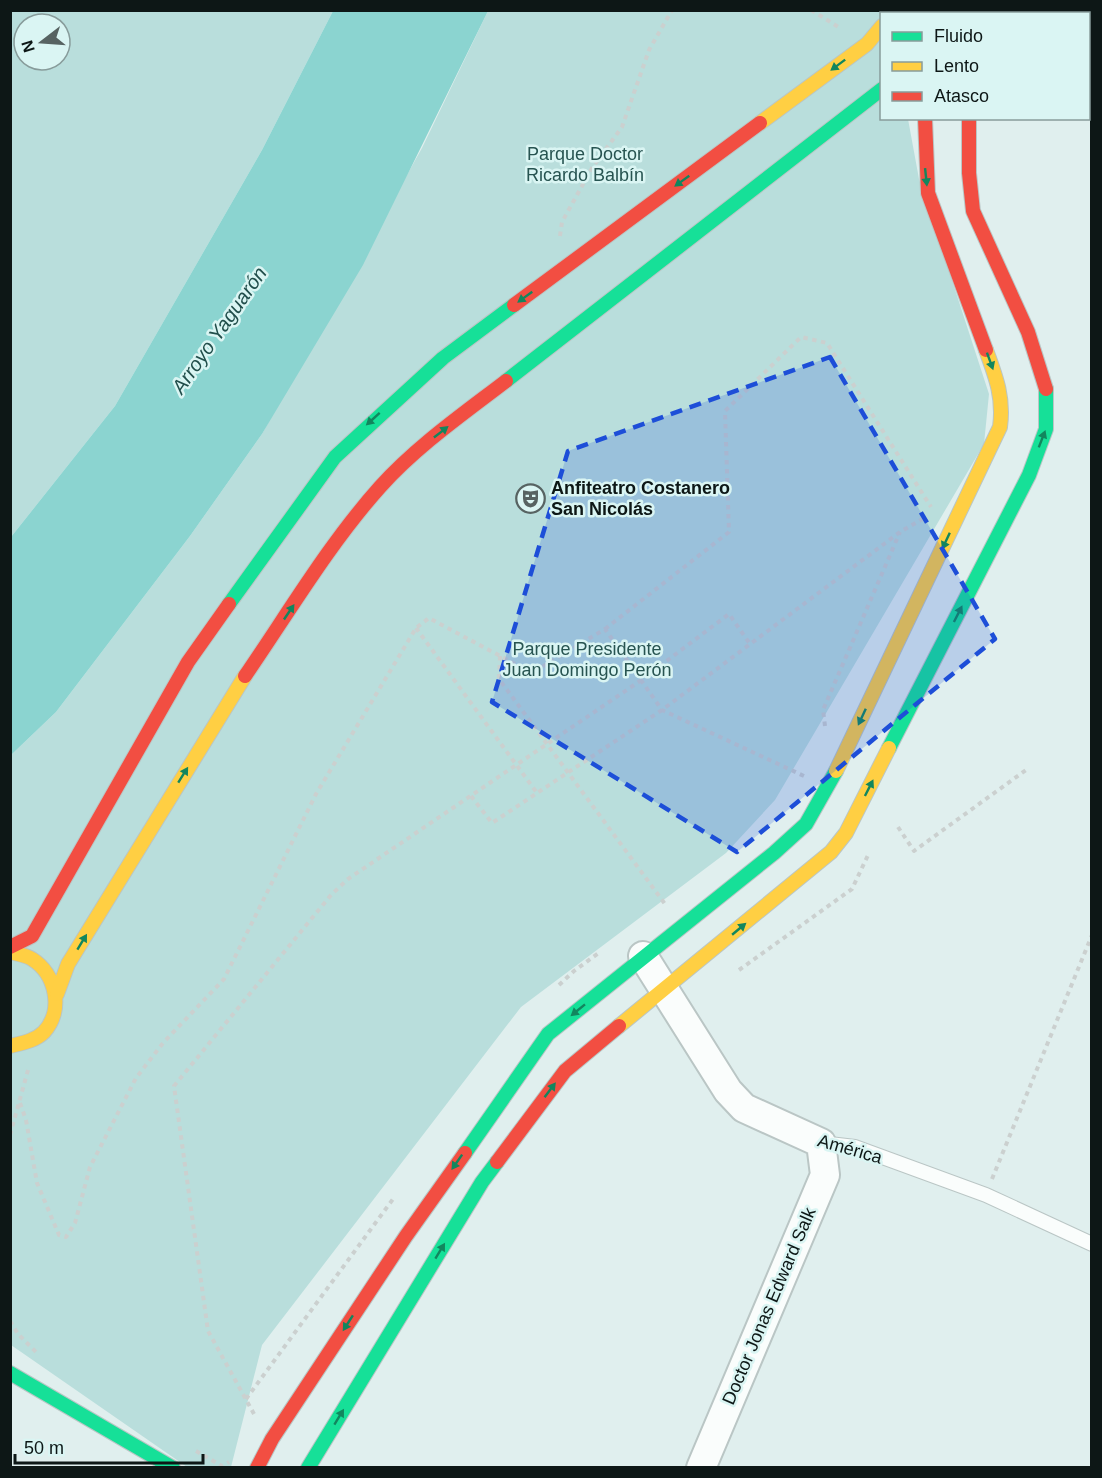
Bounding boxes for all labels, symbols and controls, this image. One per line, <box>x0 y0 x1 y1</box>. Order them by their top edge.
north arrow <box>12 12 72 72</box>
legend <box>880 12 1090 120</box>
text: Fluido <box>934 26 983 46</box>
text: N <box>18 38 38 54</box>
text: Lento <box>934 56 979 76</box>
one-way arrow <box>831 59 847 71</box>
text: Atasco <box>934 86 989 106</box>
park label: Parque Doctor Ricardo Balbín <box>526 144 644 185</box>
one-way arrow <box>921 167 931 186</box>
one-way arrow <box>674 175 690 187</box>
water label: Arroyo Yaguarón <box>167 263 271 398</box>
one-way arrow <box>517 291 533 303</box>
one-way arrow <box>985 352 995 370</box>
one-way arrow <box>366 412 381 425</box>
one-way arrow <box>433 425 449 438</box>
one-way arrow <box>1038 430 1048 448</box>
place label: Anfiteatro Costanero San Nicolás <box>551 478 730 519</box>
theatre icon: Anfiteatro Costanero San Nicolás <box>514 482 546 514</box>
one-way arrow <box>941 533 950 550</box>
one-way arrow <box>283 604 295 620</box>
one-way arrow <box>953 606 962 623</box>
park label: Parque Presidente Juan Domingo Perón <box>502 639 672 680</box>
one-way arrow <box>858 709 867 726</box>
one-way arrow <box>178 767 189 783</box>
one-way arrow <box>864 779 874 796</box>
one-way arrow <box>731 923 746 936</box>
one-way arrow <box>76 934 87 950</box>
one-way arrow <box>570 1003 585 1015</box>
one-way arrow <box>544 1083 556 1098</box>
street label: América <box>816 1130 885 1168</box>
one-way arrow <box>451 1153 463 1169</box>
street label: Doctor Jonas Edward Salk <box>718 1204 820 1408</box>
one-way arrow <box>434 1243 445 1259</box>
one-way arrow <box>343 1315 354 1331</box>
one-way arrow <box>333 1409 344 1426</box>
scale bar <box>15 1427 202 1465</box>
text: 50 m <box>24 1438 64 1458</box>

